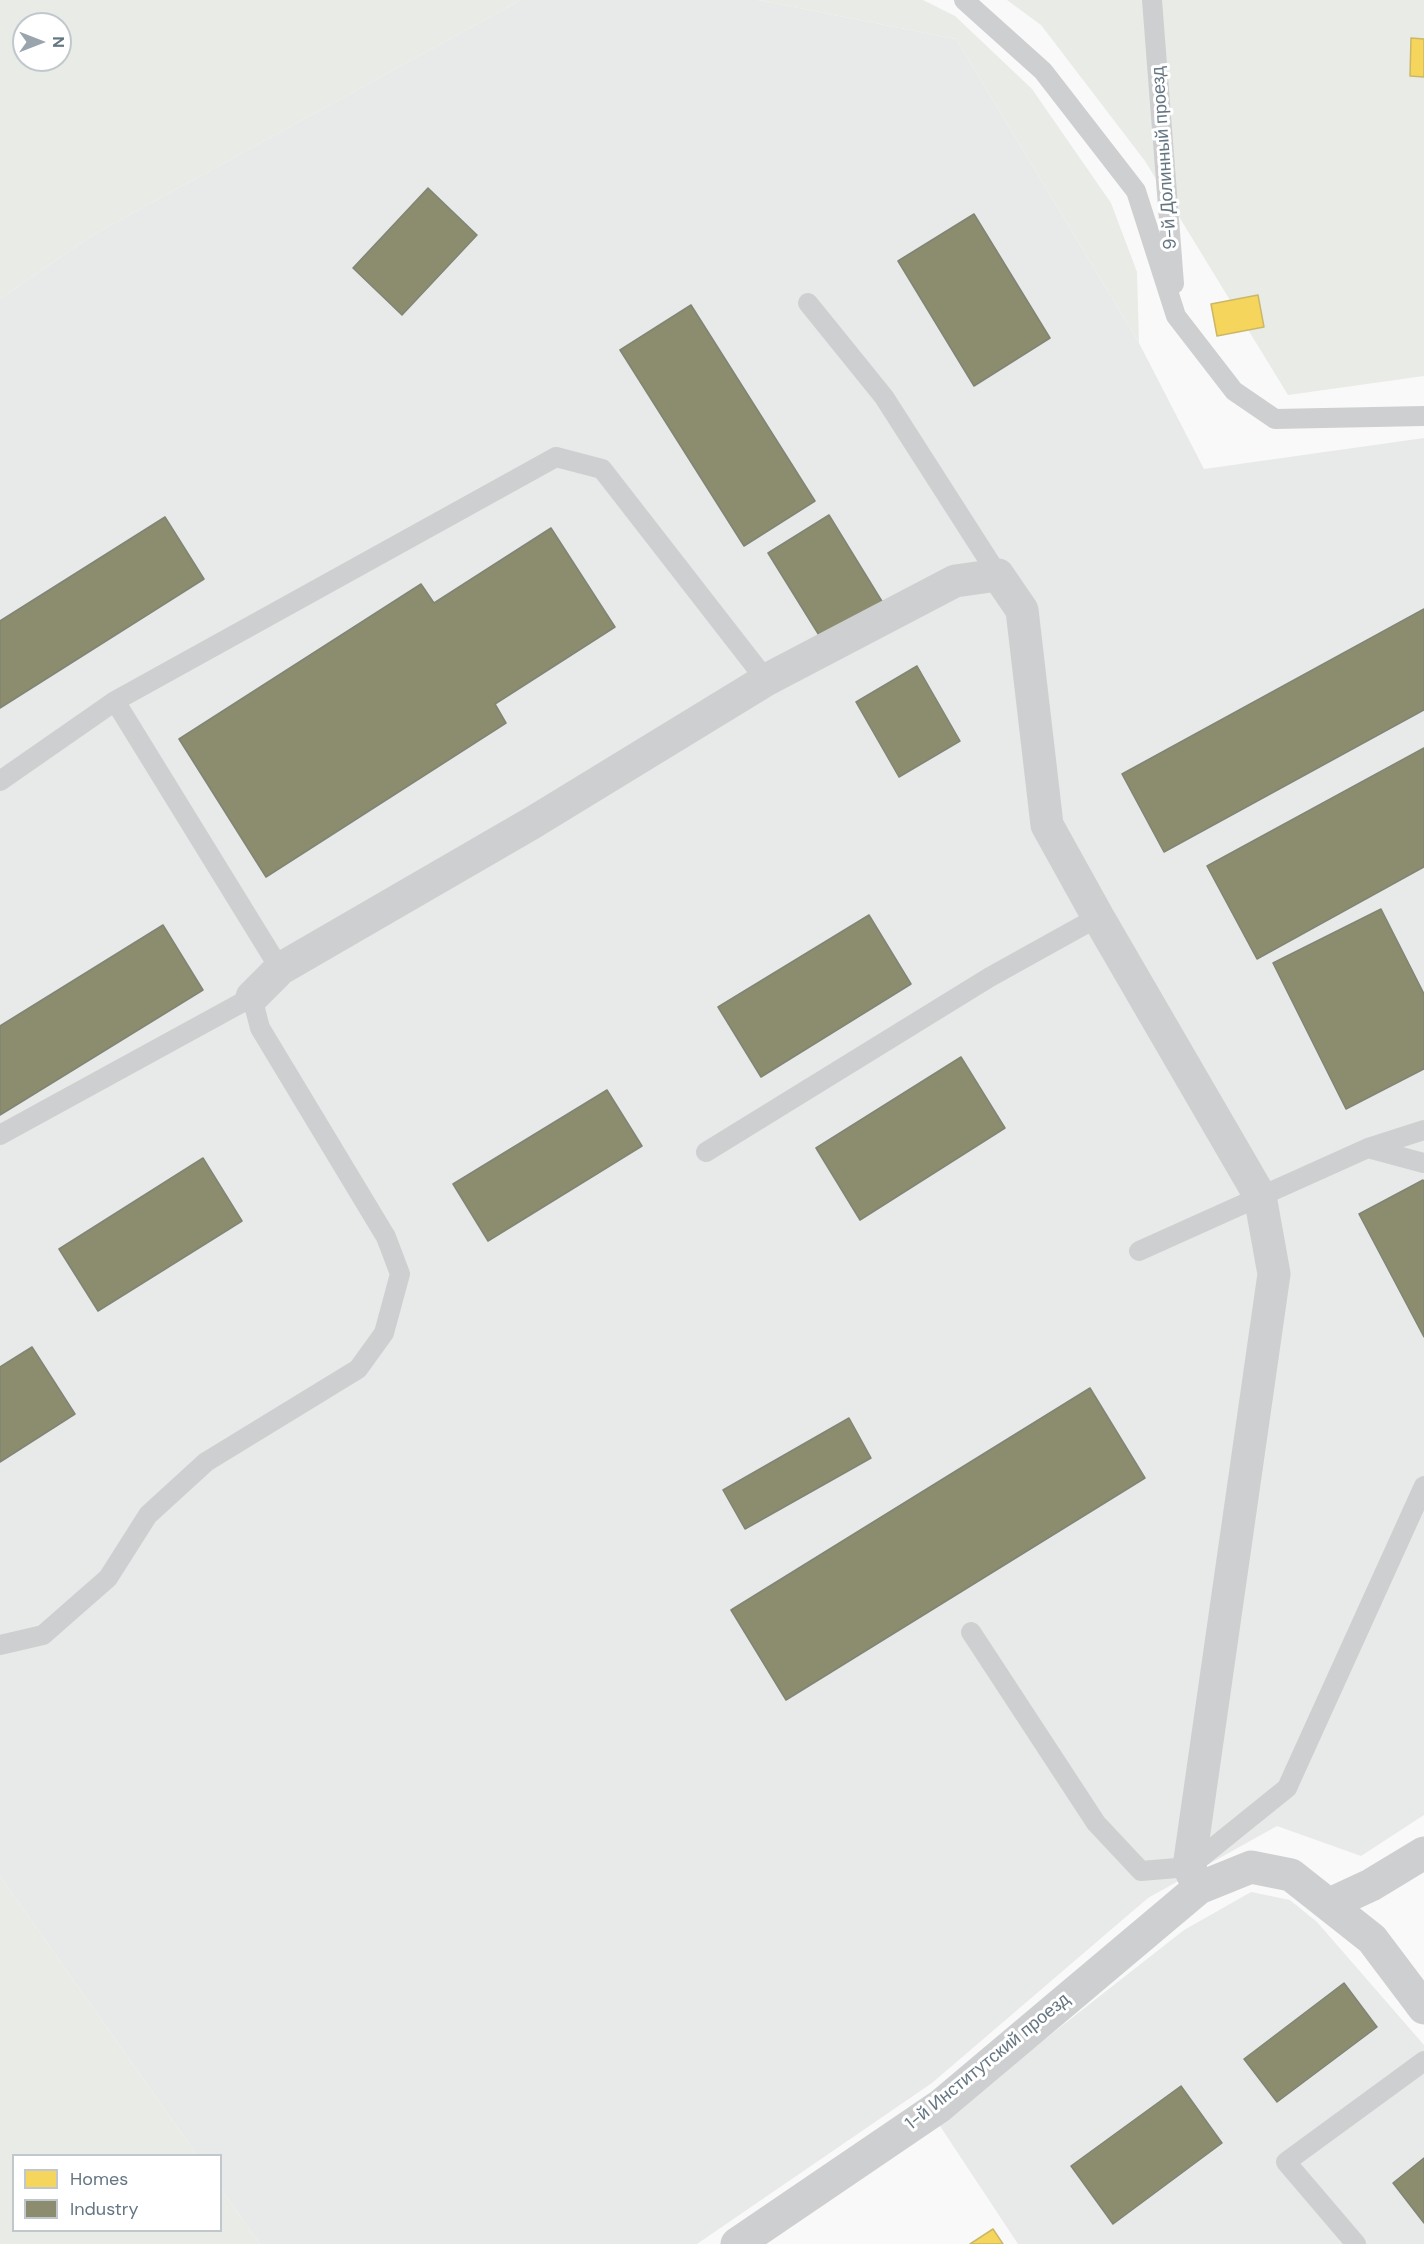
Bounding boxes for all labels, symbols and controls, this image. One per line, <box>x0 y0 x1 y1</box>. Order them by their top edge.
north arrow <box>12 12 72 72</box>
text: N <box>48 36 69 48</box>
street label: 9-й Долинный проезд <box>1148 66 1182 250</box>
street label: 1-й Институтский проезд <box>901 1989 1075 2135</box>
legend <box>12 2154 222 2232</box>
text: Homes <box>70 2167 128 2191</box>
text: Industry <box>70 2197 139 2221</box>

